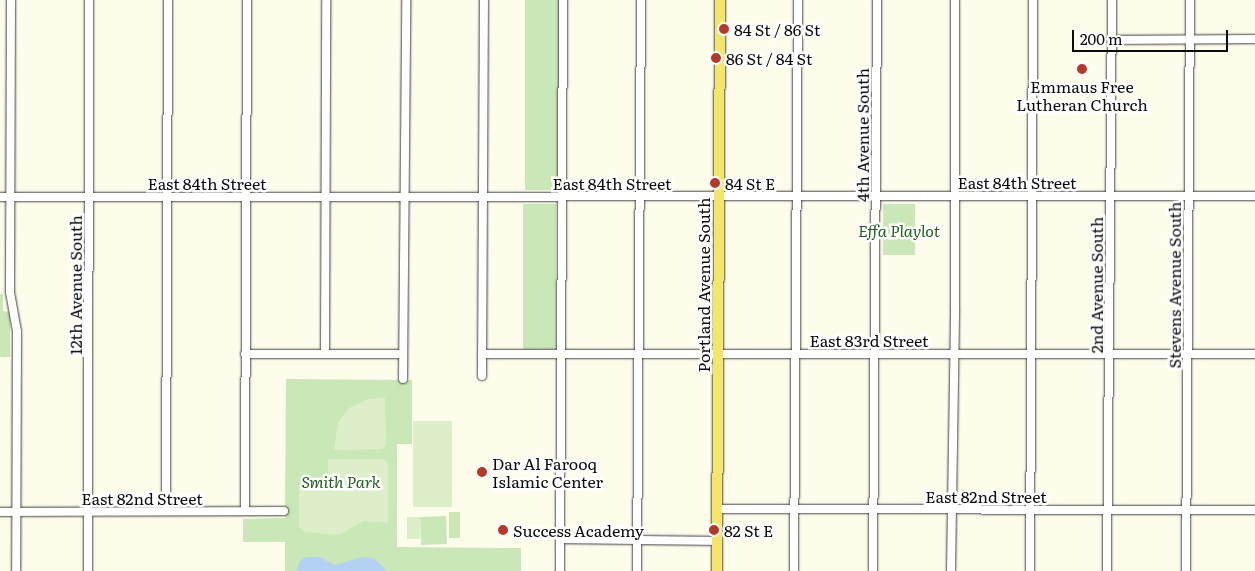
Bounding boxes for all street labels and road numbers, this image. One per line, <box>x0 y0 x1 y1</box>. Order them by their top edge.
street label: 4th Avenue South <box>852 68 872 202</box>
street label: East 84th Street <box>957 172 1077 192</box>
street label: East 84th Street <box>147 173 267 193</box>
street label: East 84th Street <box>552 173 672 193</box>
street label: Portland Avenue South <box>693 197 713 373</box>
street label: Stevens Avenue South <box>1164 202 1184 368</box>
street label: 12th Avenue South <box>65 215 85 355</box>
street label: 2nd Avenue South <box>1086 217 1106 353</box>
street label: East 83rd Street <box>809 330 929 350</box>
street label: East 82nd Street <box>925 486 1047 506</box>
street label: East 82nd Street <box>81 488 203 508</box>

